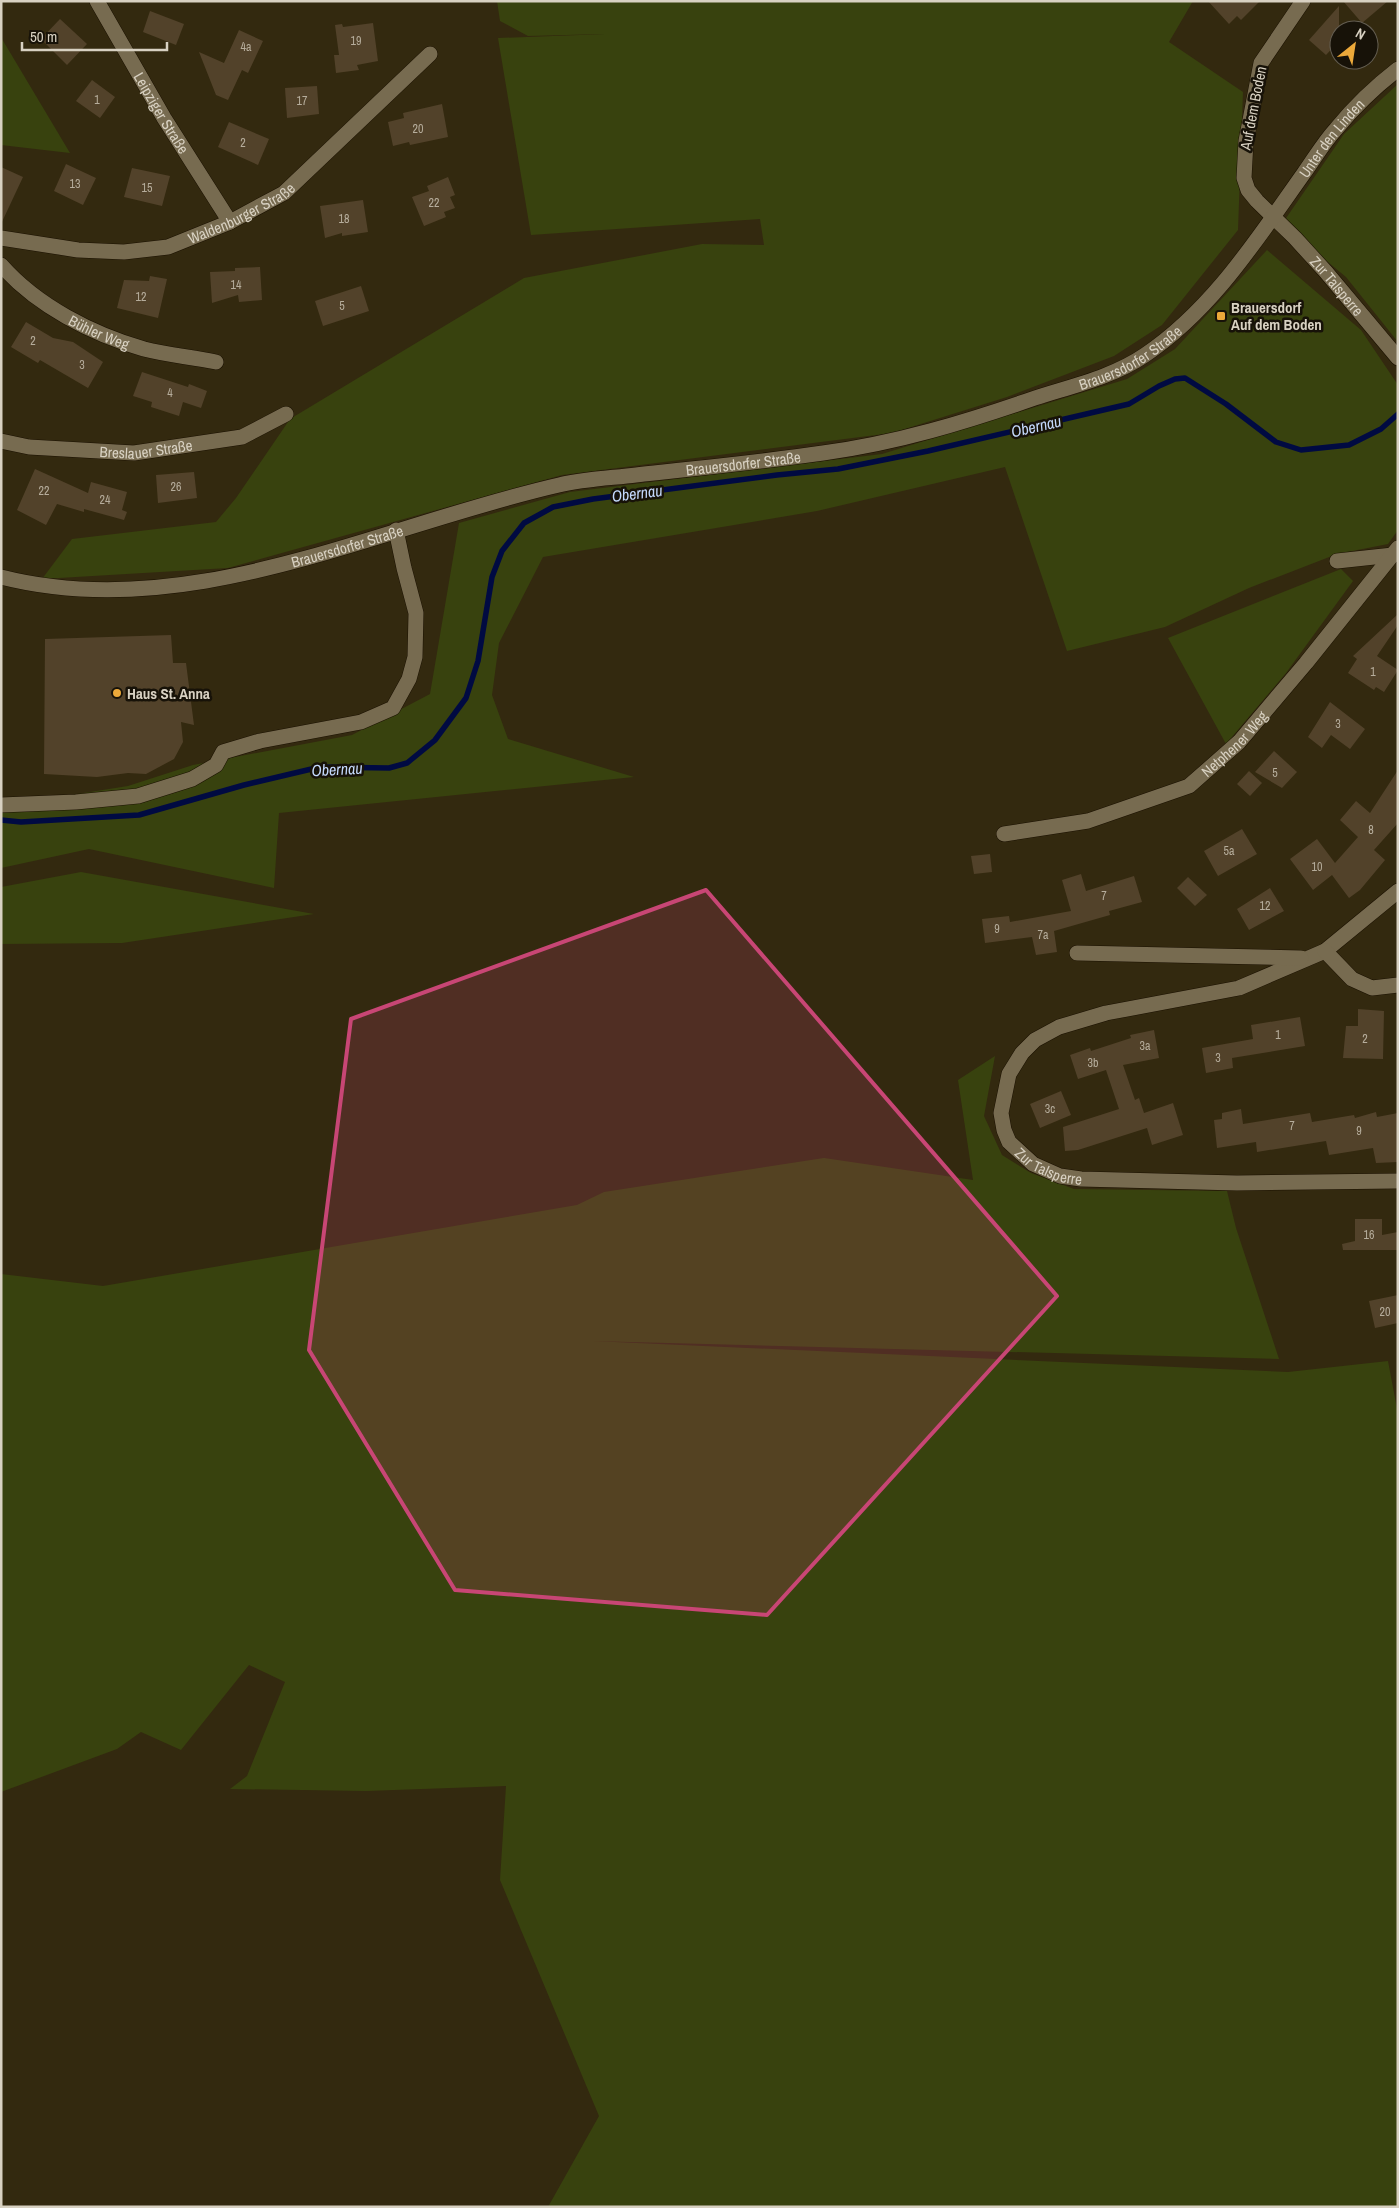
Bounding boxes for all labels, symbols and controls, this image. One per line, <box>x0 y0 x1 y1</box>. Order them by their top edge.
scale bar <box>22 20 168 52</box>
north arrow <box>1329 20 1379 70</box>
text: N <box>1352 24 1369 44</box>
text: 50 m <box>30 26 57 47</box>
house number: 19 <box>351 33 361 49</box>
house number: 4a <box>241 39 252 55</box>
street label: Auf dem Boden <box>1234 64 1271 153</box>
street label: Leipziger Straße <box>129 68 194 158</box>
house number: 1 <box>94 92 100 108</box>
house number: 17 <box>297 93 308 109</box>
street label: Unter den Linden <box>1294 94 1369 182</box>
house number: 20 <box>413 121 423 137</box>
house number: 2 <box>240 135 246 151</box>
house number: 13 <box>70 176 80 192</box>
street label: Waldenburger Straße <box>185 178 299 248</box>
house number: 15 <box>142 180 153 196</box>
house number: 22 <box>429 195 439 211</box>
house number: 18 <box>339 211 349 227</box>
street label: Zur Talsperre <box>1306 251 1369 320</box>
house number: 14 <box>231 277 242 293</box>
house number: 12 <box>136 289 146 305</box>
place label: Brauersdorf Auf dem Boden <box>1231 297 1322 335</box>
house number: 5 <box>339 298 345 314</box>
street label: Bühler Weg <box>65 310 132 354</box>
marker: Brauersdorf Auf dem Boden <box>1215 310 1227 322</box>
street label: Brauersdorfer Straße <box>1076 320 1186 394</box>
house number: 2 <box>30 333 36 349</box>
house number: 3 <box>79 357 85 373</box>
house number: 4 <box>167 385 173 401</box>
water label: Obernau <box>1009 410 1063 442</box>
street label: Breslauer Straße <box>99 434 194 464</box>
street label: Brauersdorfer Straße <box>685 446 802 480</box>
house number: 26 <box>171 479 181 495</box>
water label: Obernau <box>610 479 664 507</box>
house number: 22 <box>39 483 49 499</box>
house number: 24 <box>100 492 111 508</box>
street label: Brauersdorfer Straße <box>289 519 406 572</box>
house number: 1 <box>1370 664 1376 680</box>
place label: Haus St. Anna <box>127 683 210 704</box>
marker: Haus St. Anna <box>111 687 123 699</box>
street label: Netphener Weg <box>1196 706 1272 781</box>
house number: 3 <box>1335 716 1341 732</box>
water label: Obernau <box>311 757 363 781</box>
house number: 5 <box>1272 765 1278 781</box>
house number: 8 <box>1368 822 1374 838</box>
house number: 5a <box>1224 843 1235 859</box>
house number: 10 <box>1312 859 1322 875</box>
house number: 7 <box>1101 888 1107 904</box>
house number: 12 <box>1260 898 1270 914</box>
house number: 9 <box>994 921 1000 937</box>
house number: 7a <box>1038 927 1049 943</box>
house number: 1 <box>1275 1027 1281 1043</box>
house number: 2 <box>1362 1031 1368 1047</box>
house number: 3a <box>1140 1038 1151 1054</box>
house number: 3 <box>1215 1050 1221 1066</box>
house number: 3b <box>1088 1055 1098 1071</box>
house number: 3c <box>1045 1101 1055 1117</box>
house number: 7 <box>1289 1118 1295 1134</box>
house number: 9 <box>1356 1123 1362 1139</box>
street label: Zur Talsperre <box>1011 1142 1084 1190</box>
house number: 16 <box>1364 1227 1374 1243</box>
house number: 20 <box>1380 1304 1390 1320</box>

